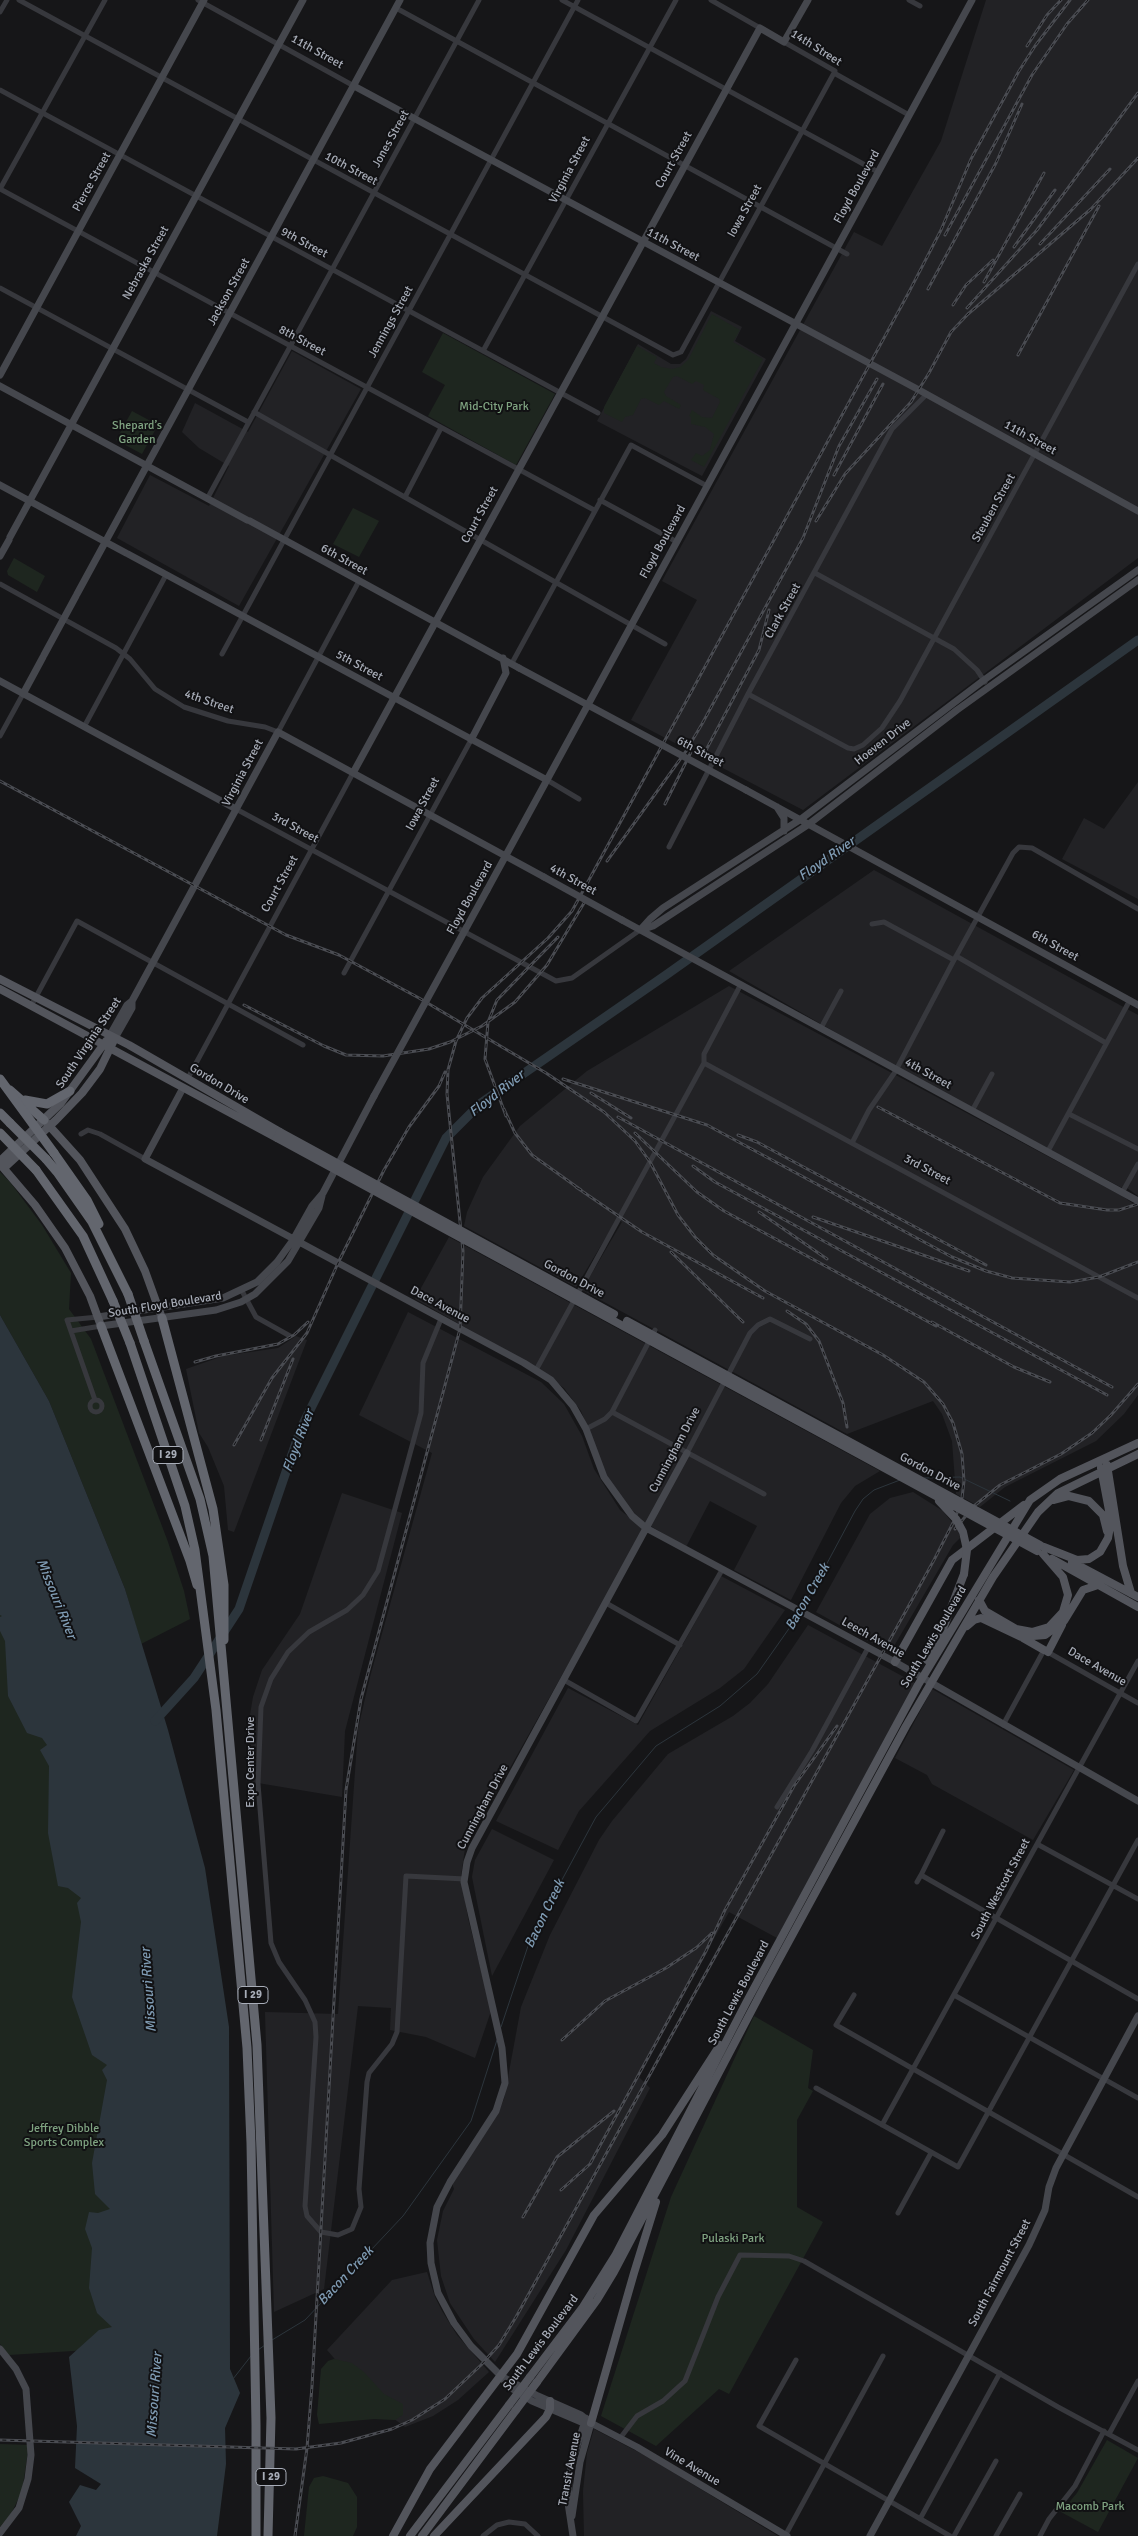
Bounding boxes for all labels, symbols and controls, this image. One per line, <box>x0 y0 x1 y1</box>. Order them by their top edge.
street label: 14th Street <box>788 27 844 69</box>
street label: 11th Street <box>288 32 346 72</box>
street label: Jones Street <box>369 108 413 170</box>
street label: Court Street <box>652 129 696 191</box>
street label: Virginia Street <box>546 134 594 206</box>
street label: Floyd Boulevard <box>831 148 883 226</box>
street label: 10th Street <box>322 149 380 189</box>
street label: Pierce Street <box>70 150 114 214</box>
street label: Iowa Street <box>725 182 765 240</box>
street label: Nebraska Street <box>120 224 172 302</box>
street label: 9th Street <box>278 225 330 261</box>
street label: 11th Street <box>644 225 702 265</box>
street label: Jackson Street <box>205 256 253 328</box>
street label: Jennings Street <box>365 284 417 360</box>
street label: 8th Street <box>276 323 328 359</box>
park label: Mid-City Park <box>459 400 529 414</box>
street label: 11th Street <box>1001 418 1059 458</box>
park label: Shepard’s Garden <box>112 419 162 447</box>
street label: Steuben Street <box>969 471 1019 545</box>
street label: Court Street <box>458 484 502 546</box>
street label: Floyd Boulevard <box>637 503 689 581</box>
street label: 6th Street <box>318 541 370 579</box>
street label: Clark Street <box>762 581 804 641</box>
street label: 5th Street <box>333 648 385 684</box>
street label: 4th Street <box>182 687 236 717</box>
street label: Hoeven Drive <box>852 716 914 768</box>
street label: 6th Street <box>674 734 726 770</box>
street label: Virginia Street <box>219 737 267 809</box>
street label: Iowa Street <box>403 775 443 833</box>
street label: 3rd Street <box>269 810 321 846</box>
water label: Floyd River <box>795 833 859 885</box>
street label: Court Street <box>258 853 302 915</box>
street label: Floyd Boulevard <box>444 859 496 937</box>
street label: 4th Street <box>547 861 599 899</box>
street label: 6th Street <box>1029 927 1081 965</box>
street label: South Virginia Street <box>53 995 125 1091</box>
street label: 4th Street <box>902 1055 954 1093</box>
street label: Gordon Drive <box>187 1061 251 1107</box>
water label: Floyd River <box>466 1067 528 1121</box>
street label: 3rd Street <box>901 1152 953 1188</box>
street label: Gordon Drive <box>541 1257 607 1301</box>
street label: Dace Avenue <box>408 1283 472 1327</box>
street label: South Floyd Boulevard <box>107 1289 223 1321</box>
street label: Cunningham Drive <box>646 1405 704 1495</box>
water label: Floyd River <box>279 1407 319 1475</box>
road number: I 29 <box>153 1446 183 1464</box>
street label: Gordon Drive <box>897 1450 963 1494</box>
water label: Missouri River <box>32 1556 80 1642</box>
water label: Bacon Creek <box>782 1561 834 1633</box>
street label: South Lewis Boulevard <box>898 1584 970 1690</box>
street label: Leech Avenue <box>839 1615 907 1661</box>
street label: Dace Avenue <box>1065 1644 1129 1690</box>
street label: Expo Center Drive <box>244 1716 258 1808</box>
street label: Cunningham Drive <box>454 1762 512 1852</box>
street label: South Westcott Street <box>968 1836 1034 1942</box>
water label: Bacon Creek <box>521 1877 569 1951</box>
street label: South Lewis Boulevard <box>705 1938 773 2048</box>
water label: Missouri River <box>138 1947 160 2033</box>
road number: I 29 <box>238 1986 268 2004</box>
park label: Jeffrey Dibble Sports Complex <box>24 2122 104 2150</box>
street label: South Fairmount Street <box>966 2217 1034 2329</box>
park label: Pulaski Park <box>702 2232 764 2246</box>
water label: Bacon Creek <box>314 2243 378 2309</box>
street label: South Lewis Boulevard <box>500 2292 582 2394</box>
water label: Missouri River <box>144 2352 166 2438</box>
street label: Transit Avenue <box>556 2431 584 2507</box>
street label: Vine Avenue <box>661 2445 723 2489</box>
road number: I 29 <box>256 2468 286 2486</box>
park label: Macomb Park <box>1055 2500 1125 2514</box>

